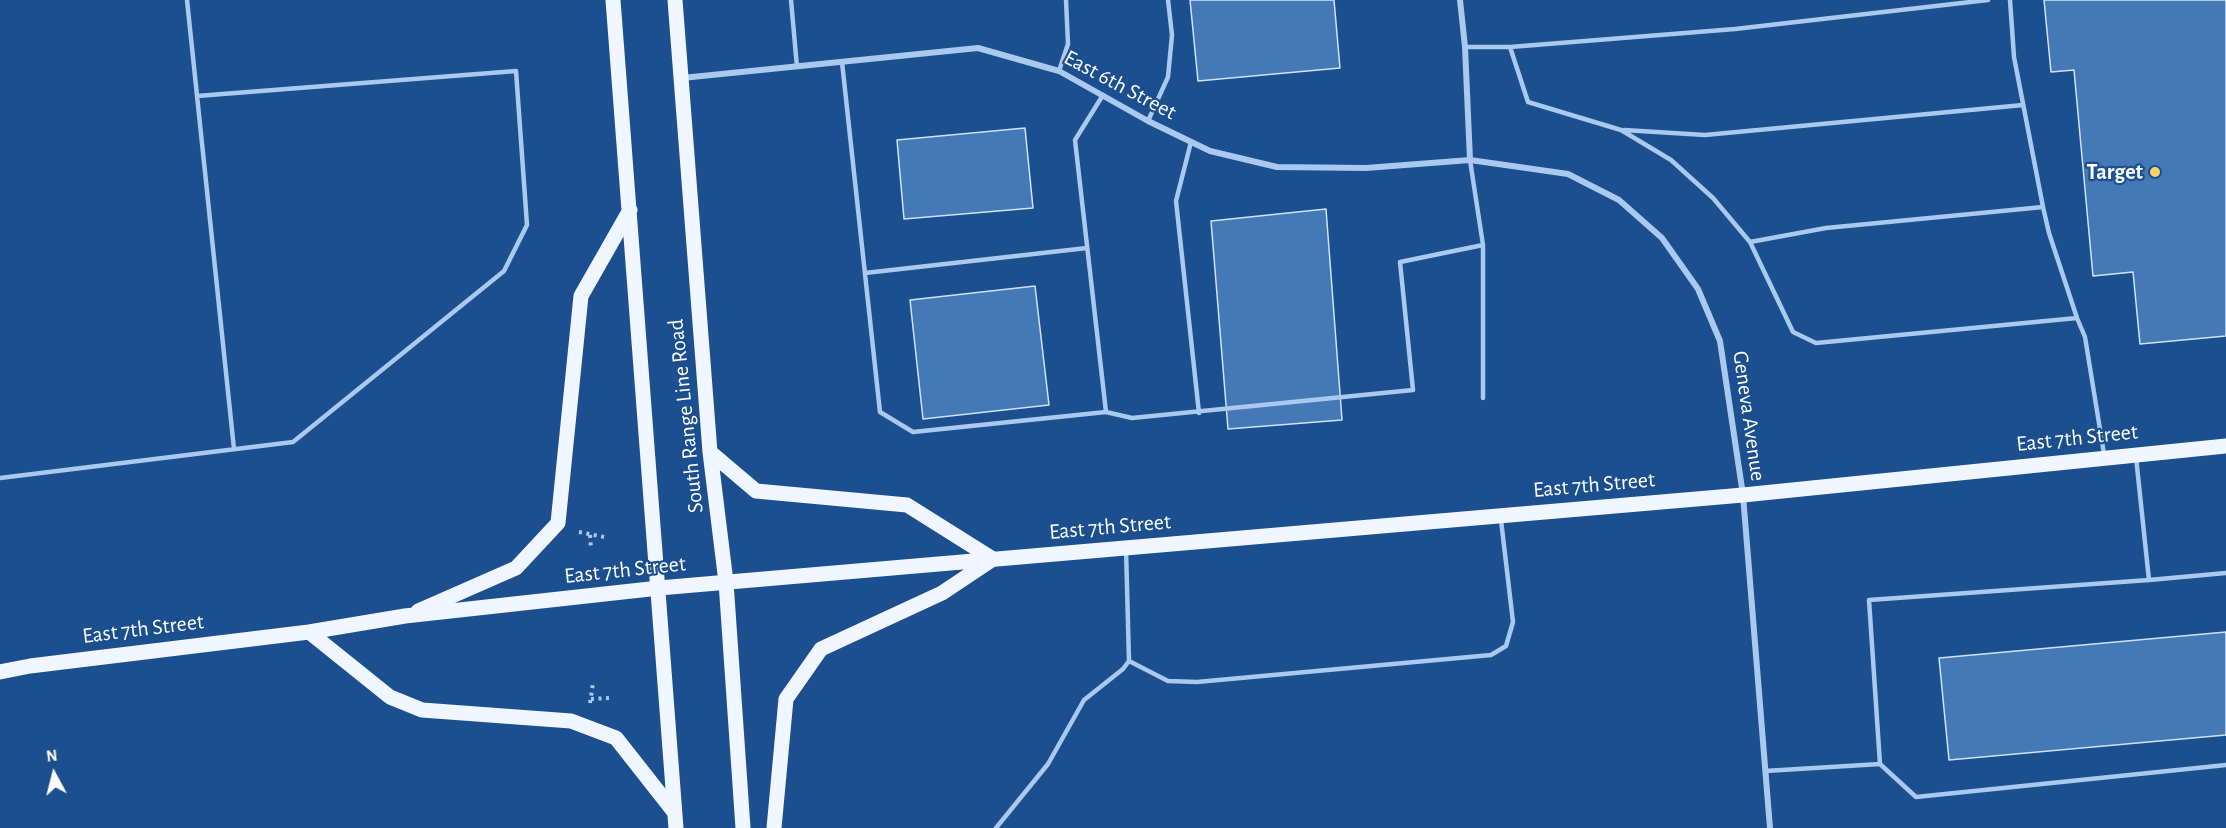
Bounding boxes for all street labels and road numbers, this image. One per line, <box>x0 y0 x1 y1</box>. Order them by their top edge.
street label: East 6th Street <box>1059 44 1181 126</box>
street label: South Range Line Road <box>663 318 709 514</box>
street label: Geneva Avenue <box>1727 349 1771 483</box>
street label: East 7th Street <box>2015 418 2139 458</box>
street label: East 7th Street <box>1532 467 1656 503</box>
street label: East 7th Street <box>1048 509 1172 545</box>
street label: East 7th Street <box>563 550 687 590</box>
street label: East 7th Street <box>81 608 205 650</box>

